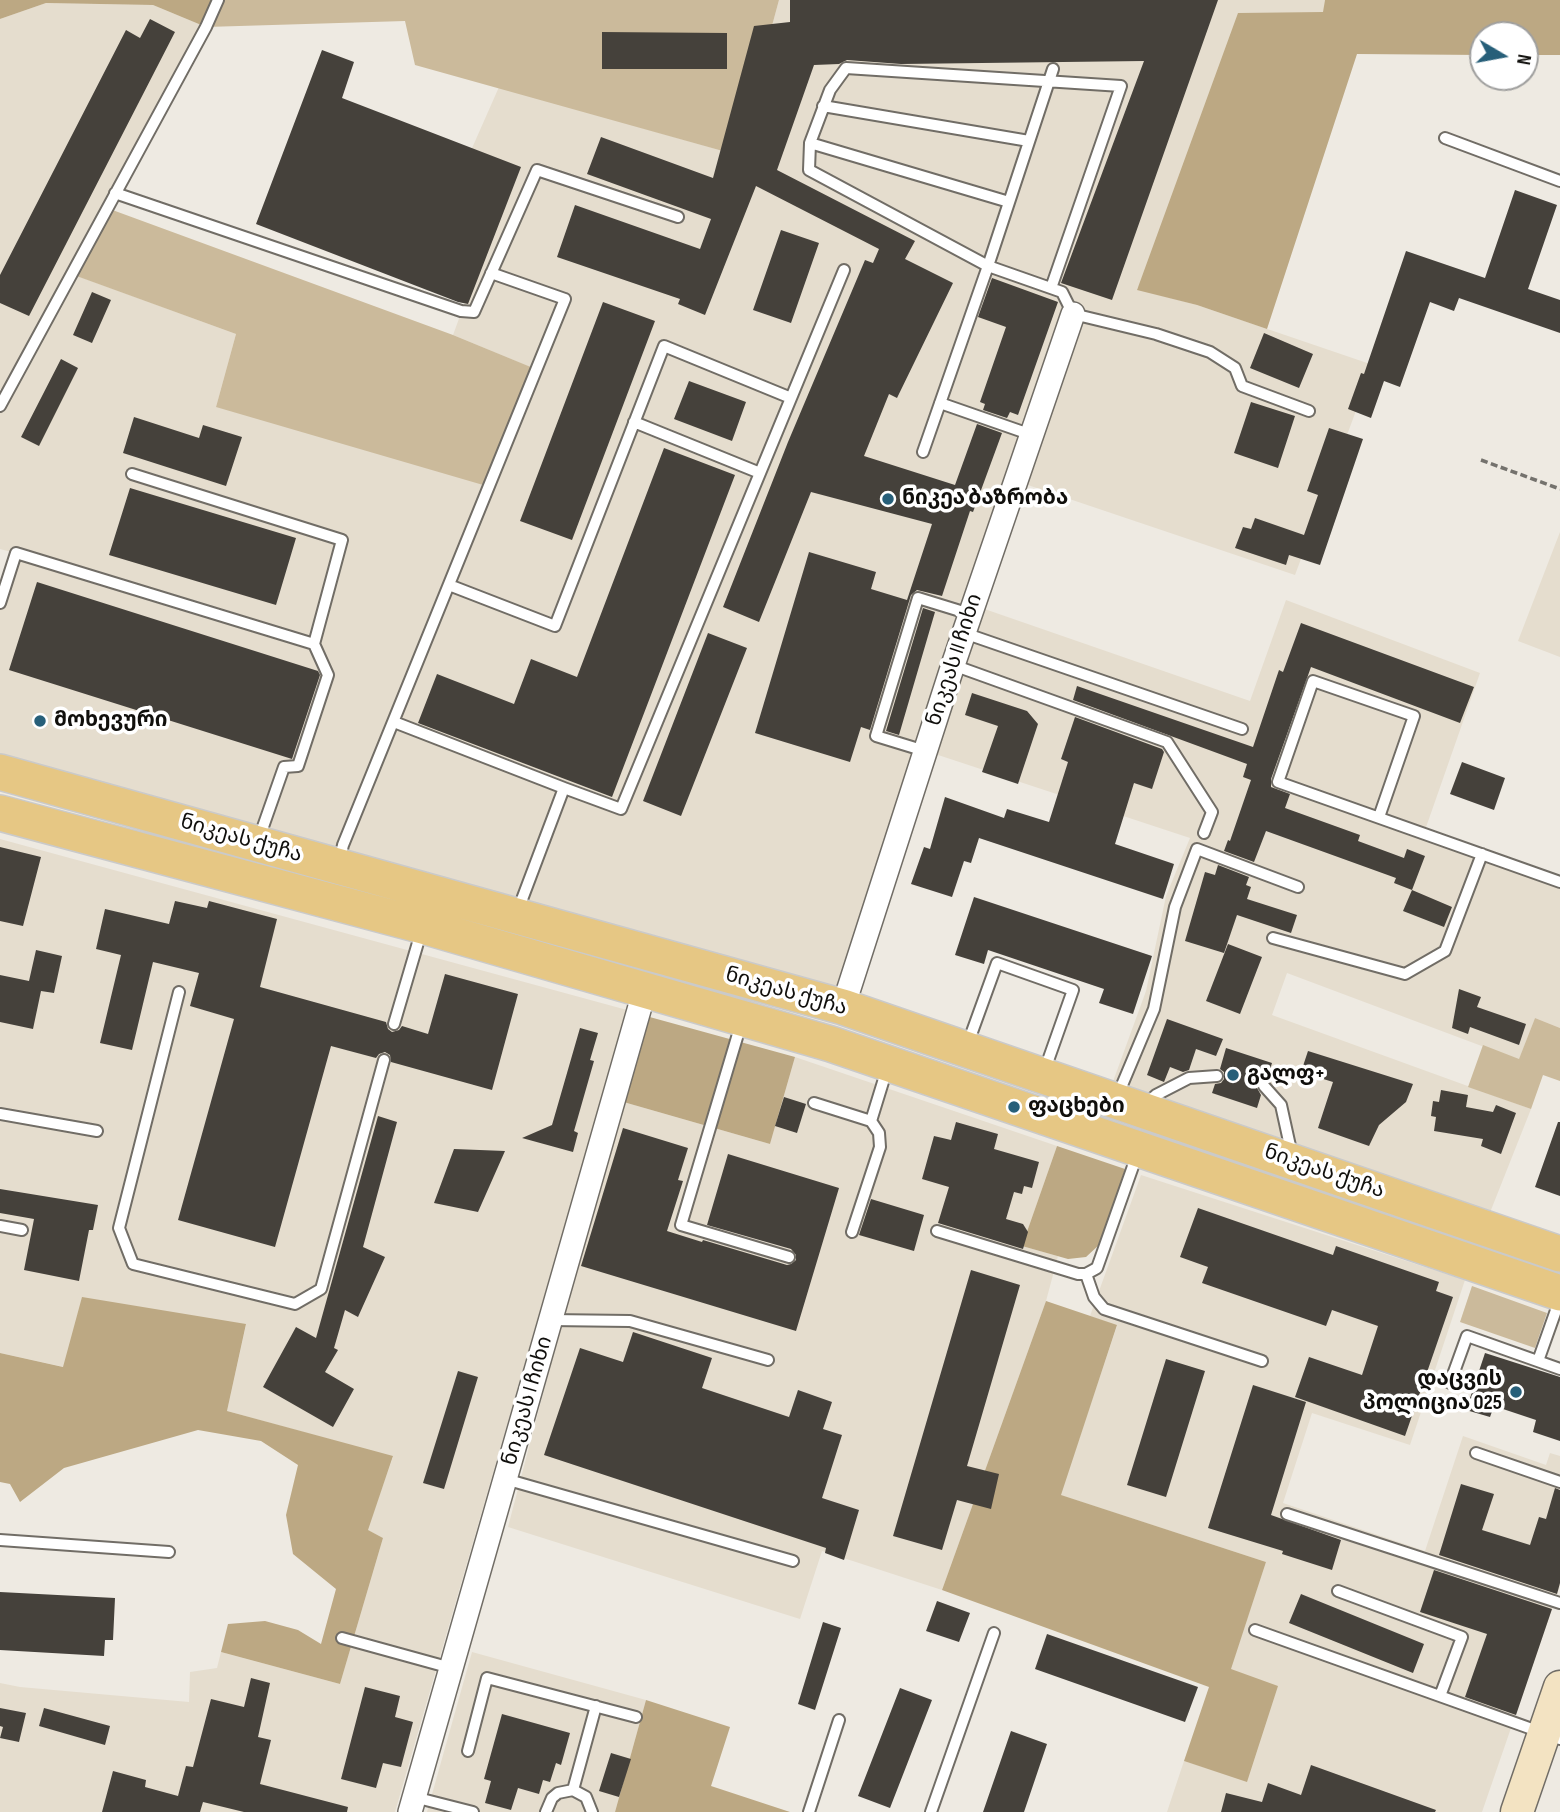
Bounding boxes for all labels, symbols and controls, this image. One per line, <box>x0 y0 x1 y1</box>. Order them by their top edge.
north arrow <box>1469 21 1539 91</box>
text: N <box>1511 52 1535 66</box>
place label: ნიკეა ბაზრობა <box>902 486 1068 512</box>
marker: ნიკეა ბაზრობა <box>880 491 896 507</box>
street label: ნიკეას II ჩიხი <box>922 591 988 729</box>
place label: მოხევური <box>54 708 167 734</box>
marker: მოხევური <box>32 713 48 729</box>
street label: ნიკეას ქუჩა <box>177 810 305 868</box>
street label: ნიკეას ქუჩა <box>722 963 850 1021</box>
place label: გალფ+ <box>1247 1062 1325 1088</box>
marker: გალფ+ <box>1225 1067 1241 1083</box>
place label: ფაცხები <box>1028 1094 1125 1120</box>
marker: ფაცხები <box>1006 1099 1022 1115</box>
street label: ნიკეას ქუჩა <box>1261 1140 1387 1204</box>
street label: ნიკეას I ჩიხი <box>498 1333 558 1469</box>
place label: დაცვის პოლიცია 025 <box>1363 1367 1502 1417</box>
marker: დაცვის პოლიცია 025 <box>1508 1384 1524 1400</box>

